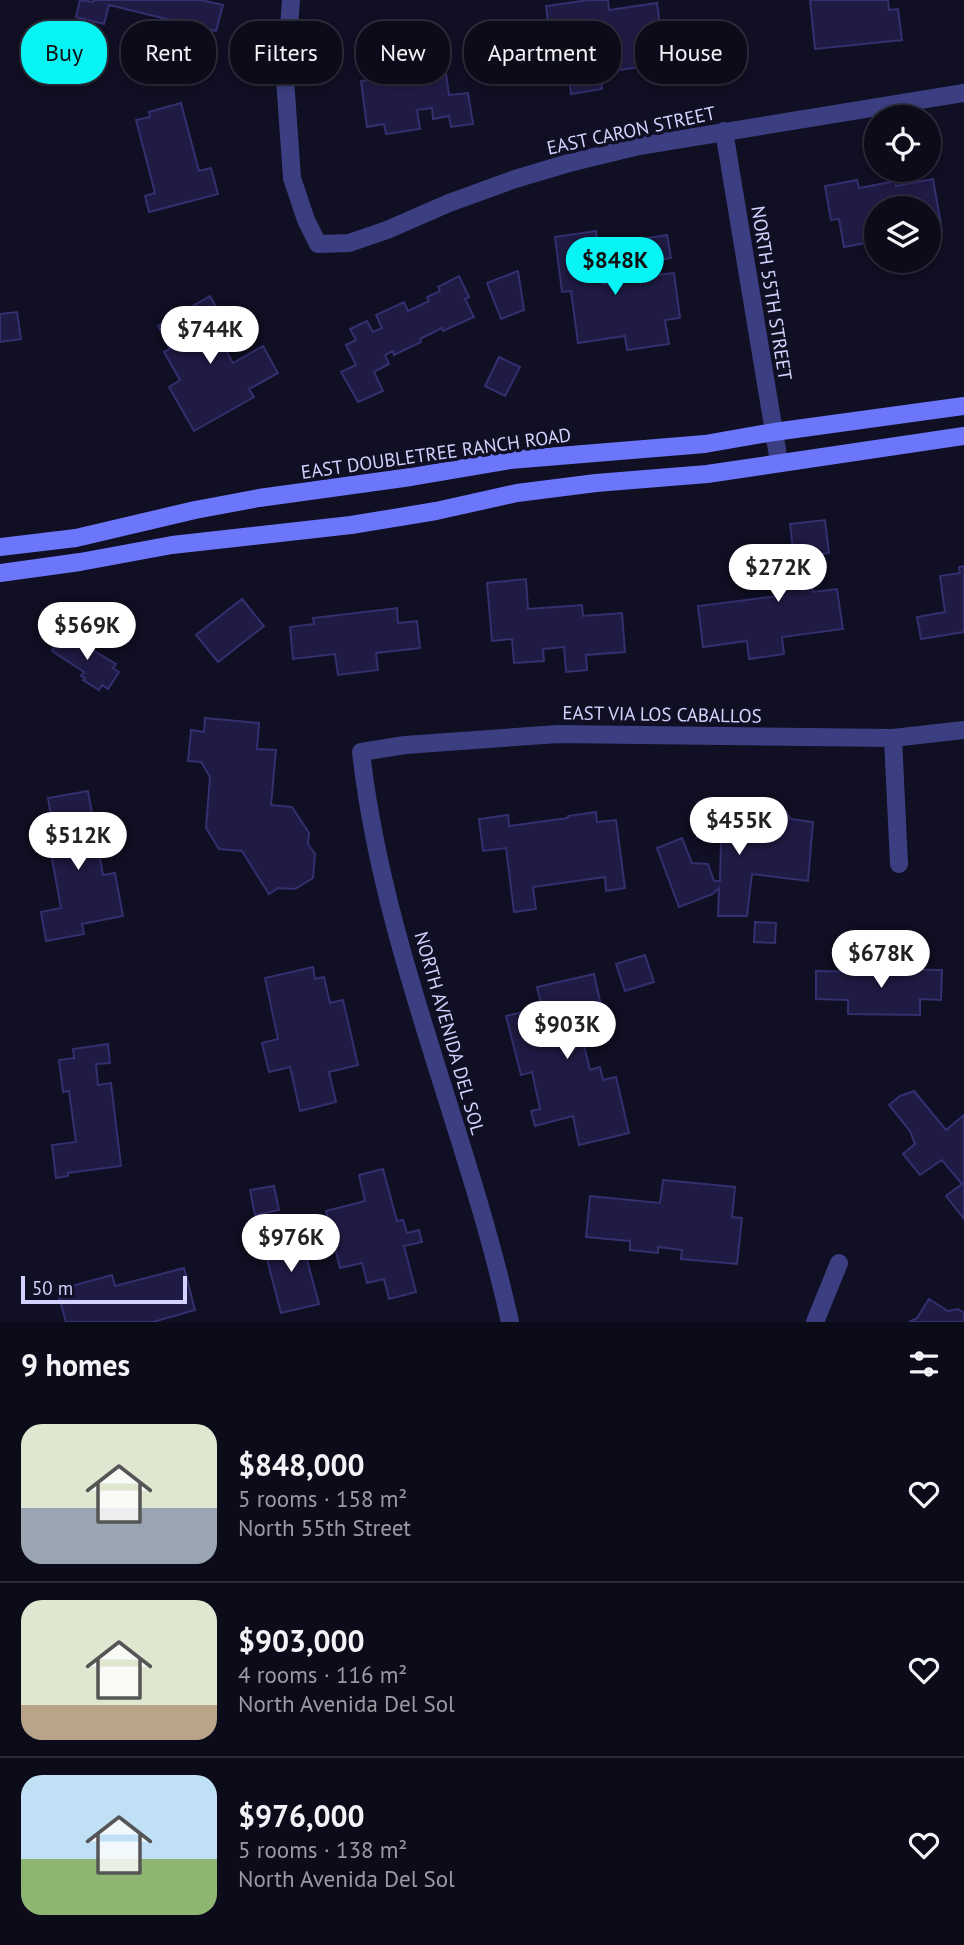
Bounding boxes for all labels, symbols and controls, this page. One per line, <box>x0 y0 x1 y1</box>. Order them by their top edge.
chip: Buy <box>21 21 107 84</box>
chip: Rent <box>121 21 216 84</box>
chip: Filters <box>230 21 342 84</box>
chip: New <box>356 21 450 84</box>
chip: Apartment <box>464 21 621 84</box>
chip: House <box>635 21 747 84</box>
street label: EAST CARON STREET <box>544 100 718 160</box>
map controls <box>864 105 941 273</box>
button: locate <box>864 105 941 182</box>
button: layers <box>864 196 941 273</box>
street label: NORTH 55TH STREET <box>746 204 798 382</box>
pin: $848K <box>566 238 664 297</box>
text: $848K <box>582 245 648 274</box>
pin: $744K <box>161 306 259 366</box>
text: $744K <box>177 314 243 343</box>
street label: EAST DOUBLETREE RANCH ROAD <box>299 422 573 484</box>
pin: $272K <box>729 544 827 604</box>
text: $272K <box>745 552 811 581</box>
pin: $569K <box>38 602 136 662</box>
text: $569K <box>54 610 120 639</box>
street label: EAST VIA LOS CABALLOS <box>562 700 762 728</box>
pin: $455K <box>690 798 788 857</box>
text: $455K <box>706 805 772 834</box>
pin: $512K <box>29 812 127 872</box>
text: $512K <box>45 820 111 849</box>
street label: NORTH AVENIDA DEL SOL <box>409 929 491 1138</box>
pin: $678K <box>832 930 930 990</box>
text: $678K <box>848 938 914 967</box>
pin: $903K <box>518 1002 616 1061</box>
text: $903K <box>534 1009 600 1038</box>
pin: $976K <box>242 1214 340 1274</box>
text: $976K <box>258 1222 324 1251</box>
scale bar <box>21 1273 187 1305</box>
text: 50 m <box>32 1276 73 1300</box>
text: 9 homes <box>21 1345 130 1384</box>
icon: filters <box>905 1345 943 1383</box>
text: $848,000 <box>238 1445 365 1484</box>
icon: home <box>77 1452 161 1536</box>
icon: heart <box>905 1475 943 1513</box>
text: 5 rooms · 158 m² <box>238 1484 407 1513</box>
text: North 55th Street <box>238 1513 411 1542</box>
text: $903,000 <box>238 1621 365 1660</box>
icon: home <box>77 1628 161 1712</box>
icon: heart <box>905 1651 943 1689</box>
text: 4 rooms · 116 m² <box>238 1660 407 1689</box>
text: North Avenida Del Sol <box>238 1689 455 1718</box>
text: $976,000 <box>238 1796 365 1835</box>
icon: home <box>77 1803 161 1887</box>
icon: heart <box>905 1826 943 1864</box>
text: 5 rooms · 138 m² <box>238 1835 407 1864</box>
text: North Avenida Del Sol <box>238 1864 455 1893</box>

